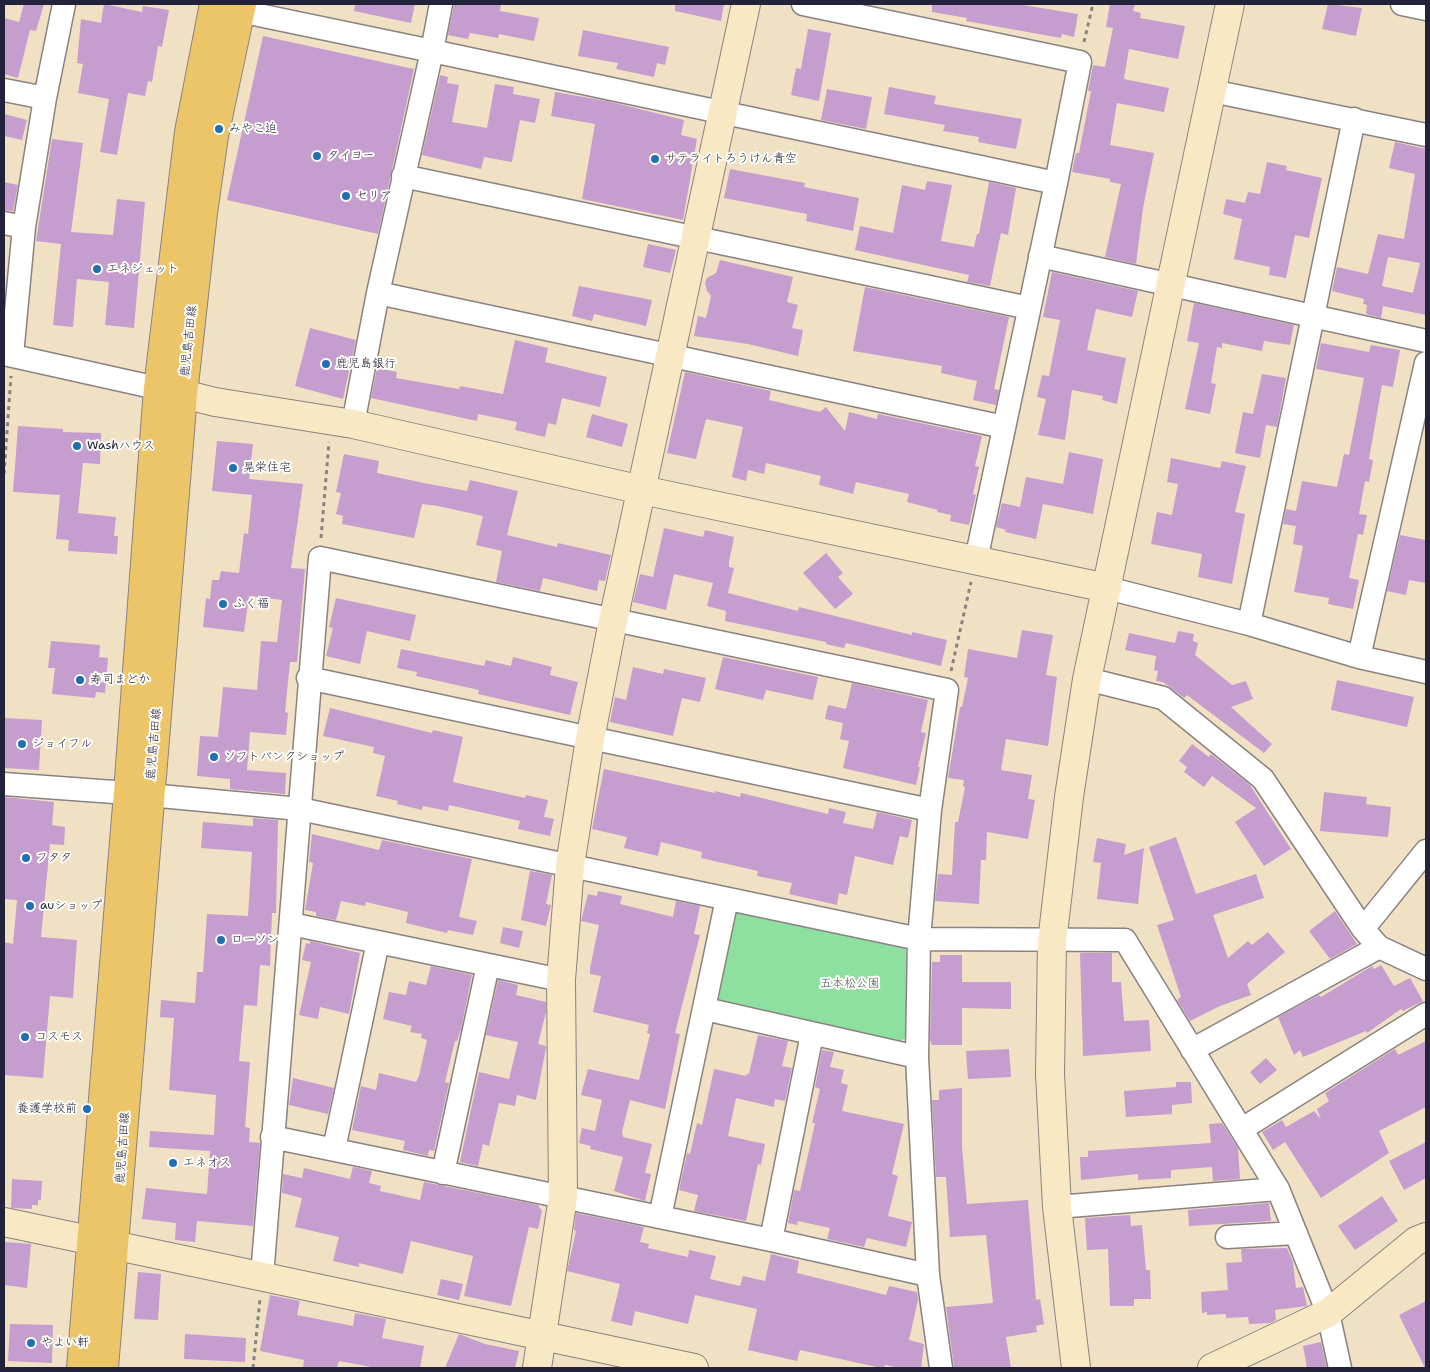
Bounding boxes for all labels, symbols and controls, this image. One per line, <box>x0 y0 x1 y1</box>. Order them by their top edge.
place label: みやこ迫 <box>229 122 277 136</box>
marker: みやこ迫 <box>213 123 225 135</box>
place label: タイヨー <box>327 149 374 163</box>
marker: タイヨー <box>311 150 323 162</box>
place label: サテライトろうけん青空 <box>665 152 797 166</box>
marker: サテライトろうけん青空 <box>649 153 661 165</box>
place label: セリア <box>356 189 392 203</box>
marker: セリア <box>340 190 352 202</box>
place label: エネジェット <box>107 262 179 276</box>
marker: エネジェット <box>91 263 103 275</box>
street label: 鹿児島吉田線 <box>178 304 200 378</box>
place label: 鹿児島銀行 <box>336 357 396 371</box>
marker: 鹿児島銀行 <box>320 358 332 370</box>
place label: Washハウス <box>87 439 155 453</box>
marker: Washハウス <box>71 440 83 452</box>
place label: 晃栄住宅 <box>243 461 291 475</box>
marker: 晃栄住宅 <box>227 462 239 474</box>
place label: ふく福 <box>233 597 269 611</box>
marker: ふく福 <box>217 598 229 610</box>
place label: 寿司まどか <box>90 673 150 687</box>
marker: 寿司まどか <box>74 674 86 686</box>
street label: 鹿児島吉田線 <box>144 708 164 780</box>
place label: ジョイフル <box>32 737 92 751</box>
marker: ジョイフル <box>16 738 28 750</box>
place label: ソフトバンクショップ <box>224 750 344 764</box>
marker: ソフトバンクショップ <box>208 751 220 763</box>
place label: フタタ <box>36 851 72 865</box>
marker: フタタ <box>20 852 32 864</box>
place label: auショップ <box>40 899 102 913</box>
marker: auショップ <box>24 900 36 912</box>
place label: ローソン <box>231 933 279 947</box>
marker: ローソン <box>215 934 227 946</box>
park label: 五本松公園 <box>820 977 880 991</box>
place label: コスモス <box>35 1030 83 1044</box>
marker: コスモス <box>19 1031 31 1043</box>
place label: 養護学校前 <box>17 1102 77 1116</box>
marker: 養護学校前 <box>81 1103 93 1115</box>
street label: 鹿児島吉田線 <box>113 1112 133 1184</box>
place label: エネオス <box>183 1156 231 1170</box>
marker: エネオス <box>167 1157 179 1169</box>
place label: やよい軒 <box>41 1336 89 1350</box>
marker: やよい軒 <box>25 1337 37 1349</box>

